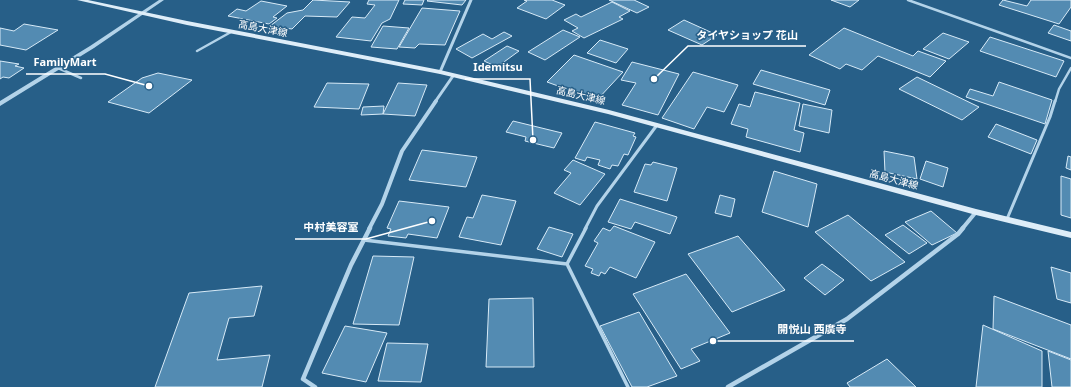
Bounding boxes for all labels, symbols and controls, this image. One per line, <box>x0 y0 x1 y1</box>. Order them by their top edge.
street label: 高島大津線 <box>237 16 289 40</box>
callout: タイヤショップ 花山 <box>688 23 806 46</box>
text: タイヤショップ 花山 <box>696 27 798 42</box>
callout: FamilyMart <box>26 51 105 74</box>
text: FamilyMart <box>34 54 97 69</box>
callout: Idemitsu <box>465 56 530 79</box>
text: Idemitsu <box>473 59 523 74</box>
street label: 高島大津線 <box>555 83 607 107</box>
street label: 高島大津線 <box>868 166 920 192</box>
callout: 中村美容室 <box>295 216 366 239</box>
text: 中村美容室 <box>304 219 359 234</box>
callout: 開悦山 西廣寺 <box>769 318 854 341</box>
text: 開悦山 西廣寺 <box>778 321 846 336</box>

